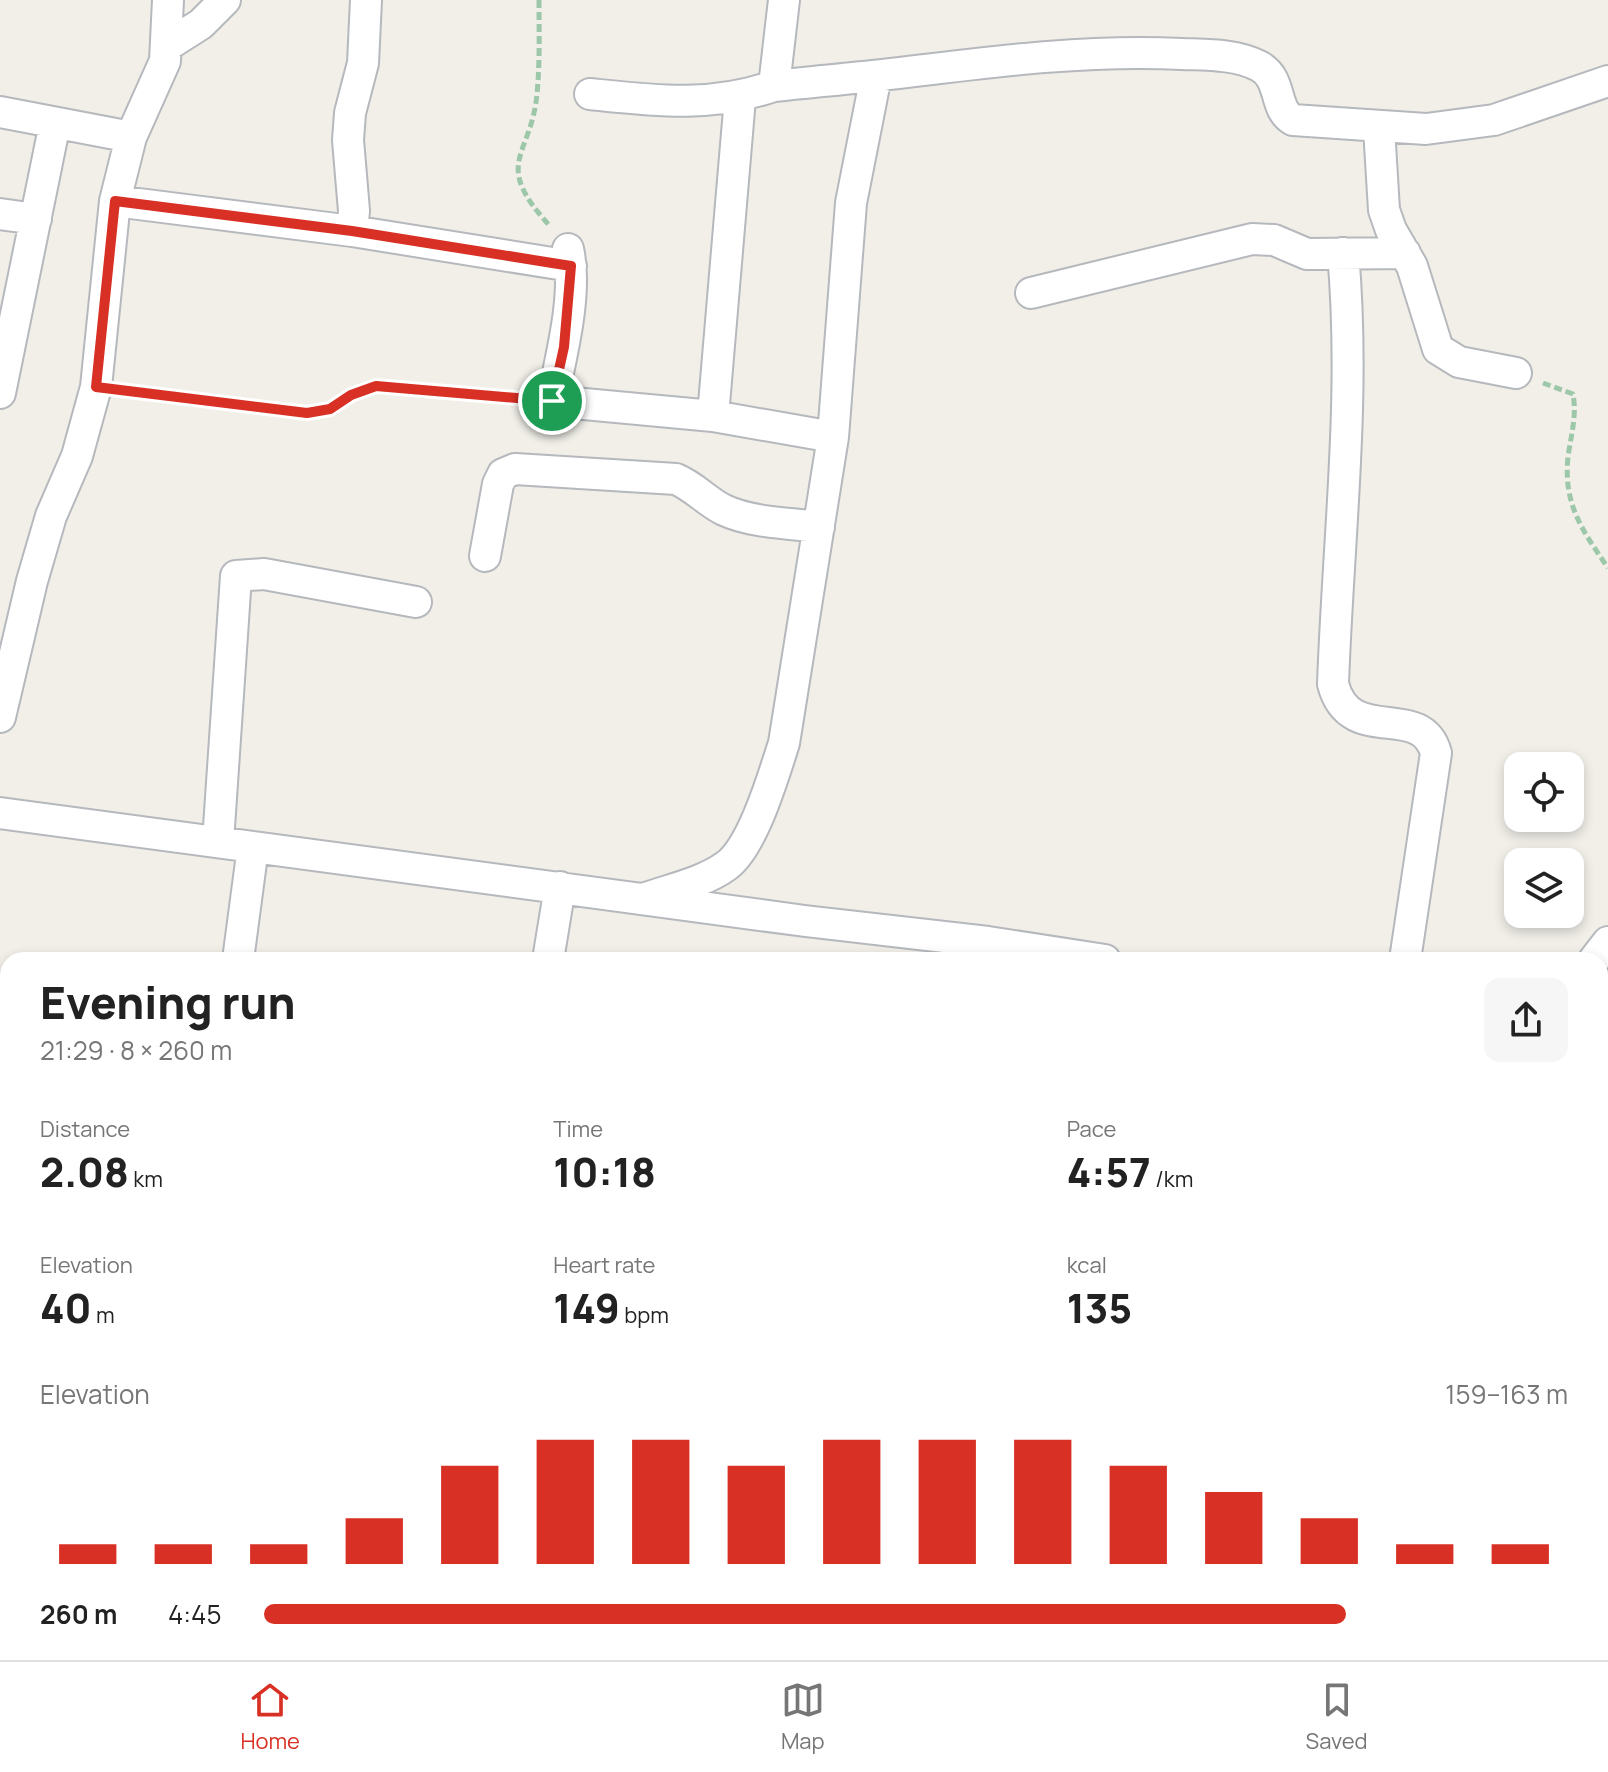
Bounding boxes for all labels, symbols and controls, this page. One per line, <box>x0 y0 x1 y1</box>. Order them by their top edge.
pin <box>518 367 586 435</box>
icon: arrive <box>530 379 574 423</box>
map controls <box>1504 752 1584 928</box>
button: locate <box>1504 752 1584 832</box>
button: layers <box>1504 848 1584 928</box>
text: Evening run <box>40 972 296 1032</box>
button: share <box>1484 978 1568 1062</box>
text: 21:29 · 8 × 260 m <box>40 1032 232 1068</box>
text: Distance <box>40 1114 130 1144</box>
text: Time <box>553 1114 603 1144</box>
text: Pace <box>1067 1114 1116 1144</box>
text: 2.08 <box>40 1144 129 1199</box>
text: 10:18 <box>553 1144 656 1199</box>
text: 4:57 <box>1067 1144 1151 1199</box>
text: km <box>129 1164 163 1194</box>
text: /km <box>1151 1164 1193 1194</box>
text: Elevation <box>40 1250 133 1280</box>
text: Heart rate <box>553 1250 655 1280</box>
text: kcal <box>1067 1250 1107 1280</box>
text: 40 <box>40 1280 92 1335</box>
text: 149 <box>553 1280 620 1335</box>
text: 135 <box>1067 1280 1132 1335</box>
text: m <box>92 1300 115 1330</box>
text: bpm <box>620 1300 669 1330</box>
text: Elevation <box>40 1376 150 1412</box>
text: 159–163 m <box>1445 1376 1568 1412</box>
text: 260 m <box>40 1596 117 1632</box>
text: 4:45 <box>168 1596 221 1632</box>
tab: Home <box>240 1678 300 1756</box>
tab: Map <box>781 1678 825 1756</box>
tab: Saved <box>1306 1678 1368 1756</box>

